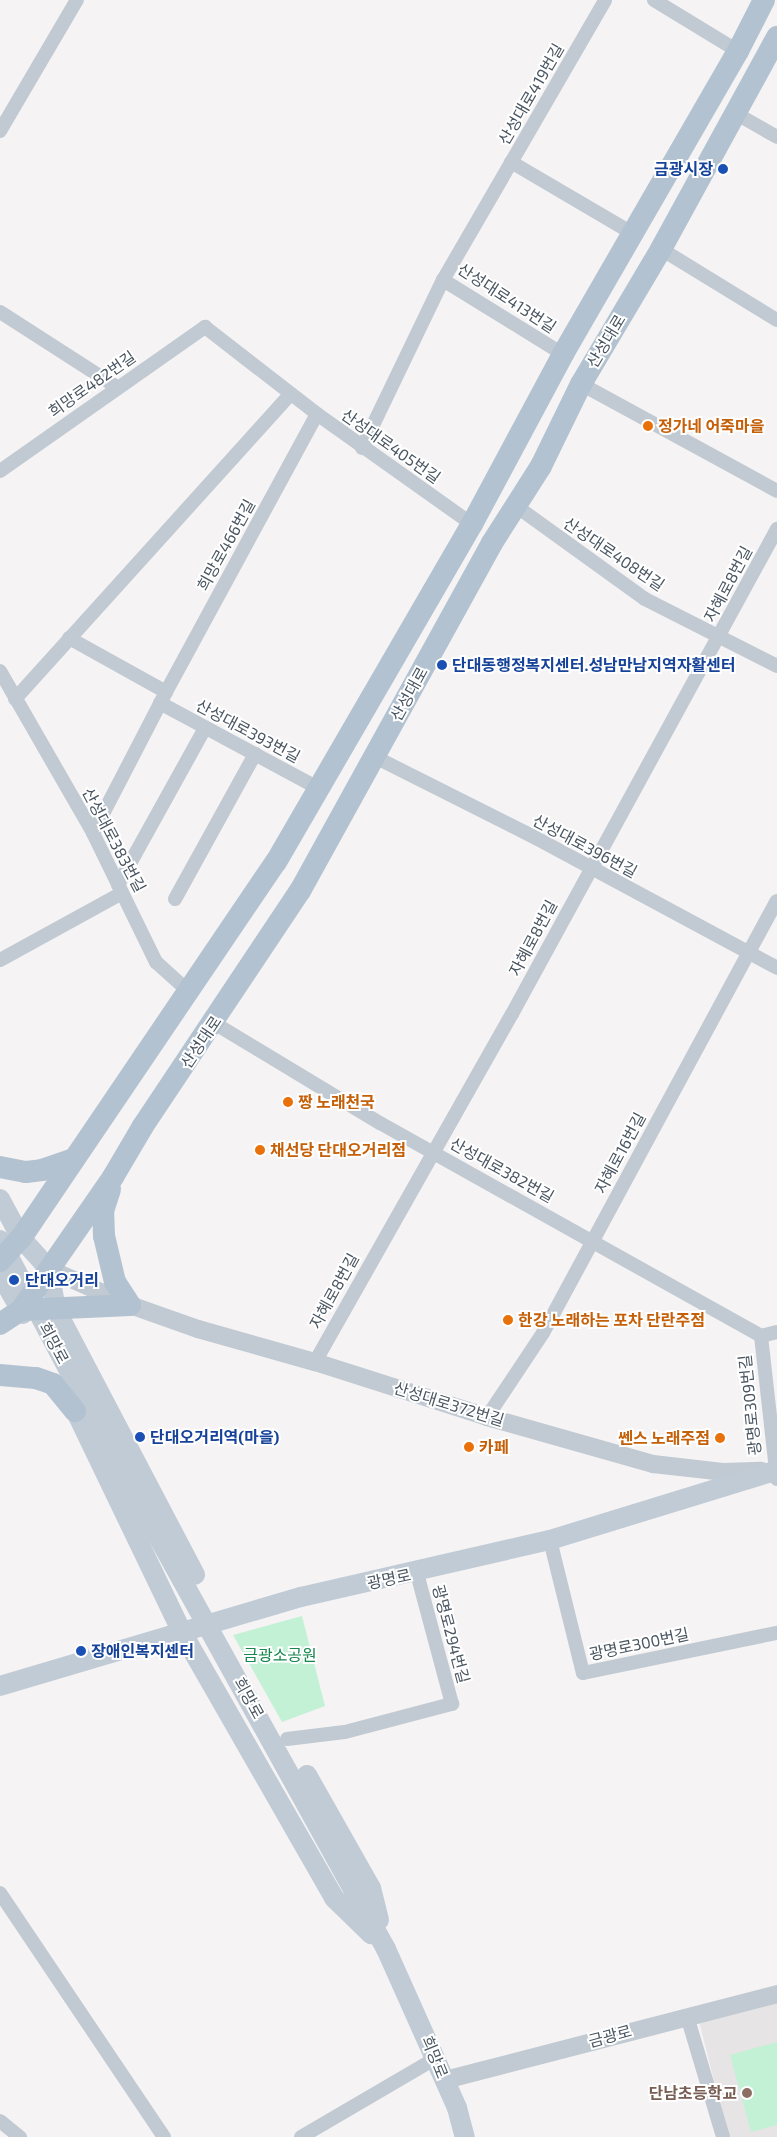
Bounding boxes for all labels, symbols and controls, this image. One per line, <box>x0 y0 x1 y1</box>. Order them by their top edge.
street label: 산성대로419번길 <box>494 40 568 148</box>
place label: 금광시장 <box>654 159 713 179</box>
marker: 금광시장 <box>717 163 729 175</box>
street label: 산성대로413번길 <box>454 259 560 337</box>
street label: 산성대로 <box>583 311 629 371</box>
street label: 희망로482번길 <box>45 347 139 421</box>
street label: 산성대로405번길 <box>338 405 444 487</box>
place label: 정가네 어죽마을 <box>658 416 764 436</box>
marker: 정가네 어죽마을 <box>642 420 654 432</box>
street label: 희망로466번길 <box>193 496 259 594</box>
street label: 산성대로408번길 <box>560 513 668 595</box>
street label: 자혜로8번길 <box>700 543 756 625</box>
place label: 단대동행정복지센터.성남만남지역자활센터 <box>452 655 736 675</box>
marker: 단대동행정복지센터.성남만남지역자활센터 <box>436 659 448 671</box>
street label: 산성대로 <box>386 664 432 724</box>
street label: 산성대로393번길 <box>193 695 303 767</box>
street label: 산성대로383번길 <box>78 784 150 896</box>
street label: 산성대로396번길 <box>529 810 641 882</box>
street label: 자혜로8번길 <box>505 897 561 979</box>
street label: 산성대로 <box>177 1012 225 1072</box>
place label: 짱 노래천국 <box>298 1092 375 1112</box>
marker: 짱 노래천국 <box>282 1096 294 1108</box>
street label: 자혜로16번길 <box>591 1109 649 1197</box>
street label: 산성대로382번길 <box>447 1134 557 1206</box>
place label: 채선당 단대오거리점 <box>270 1140 406 1160</box>
marker: 채선당 단대오거리점 <box>254 1144 266 1156</box>
street label: 자혜로8번길 <box>305 1250 363 1332</box>
place label: 단대오거리 <box>25 1270 99 1290</box>
marker: 단대오거리 <box>7 1273 21 1287</box>
place label: 한강 노래하는 포차 단란주점 <box>518 1310 705 1330</box>
marker: 한강 노래하는 포차 단란주점 <box>502 1314 514 1326</box>
street label: 희망로 <box>35 1319 73 1367</box>
street label: 광명로309번길 <box>735 1354 765 1456</box>
street label: 산성대로372번길 <box>391 1378 507 1430</box>
place label: 단대오거리역(마을) <box>150 1427 279 1447</box>
place label: 쎈스 노래주점 <box>618 1428 710 1448</box>
marker: 단대오거리역(마을) <box>134 1431 146 1443</box>
marker: 쎈스 노래주점 <box>714 1432 726 1444</box>
place label: 카페 <box>479 1437 508 1457</box>
marker: 카페 <box>463 1441 475 1453</box>
street label: 광명로 <box>365 1565 413 1593</box>
street label: 광명로294번길 <box>429 1582 473 1686</box>
street label: 광명로300번길 <box>587 1624 691 1664</box>
place label: 장애인복지센터 <box>91 1641 194 1661</box>
marker: 장애인복지센터 <box>75 1645 87 1657</box>
park label: 금광소공원 <box>243 1645 317 1665</box>
street label: 희망로 <box>230 1674 268 1722</box>
street label: 금광로 <box>586 2021 634 2051</box>
street label: 희망로 <box>418 2033 452 2081</box>
place label: 단남초등학교 <box>649 2083 737 2103</box>
marker: 단남초등학교 <box>741 2087 753 2099</box>

